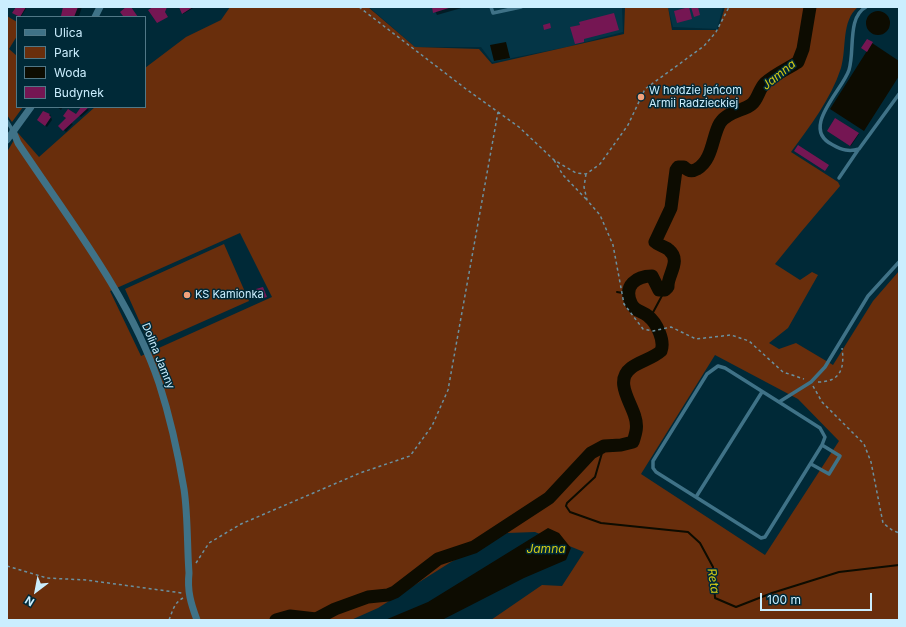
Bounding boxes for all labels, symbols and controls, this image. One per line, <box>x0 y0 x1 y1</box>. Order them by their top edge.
legend <box>16 16 146 108</box>
text: Ulica <box>54 25 82 40</box>
text: Park <box>54 45 80 60</box>
water label: Jamna <box>759 57 799 93</box>
text: Woda <box>54 65 87 80</box>
place label: W hołdzie jeńcom Armii Radzieckiej <box>649 84 742 110</box>
text: Budynek <box>54 85 104 100</box>
marker: W hołdzie jeńcom Armii Radzieckiej <box>636 92 646 102</box>
place label: KS Kamionka <box>195 288 264 302</box>
marker: KS Kamionka <box>182 290 192 300</box>
street label: Dolina Jamny <box>139 321 177 391</box>
water label: Jamna <box>526 542 566 556</box>
water label: Reta <box>704 567 722 595</box>
north arrow <box>16 571 56 611</box>
scale bar <box>762 585 874 611</box>
text: 100 m <box>767 592 801 607</box>
text: N <box>22 593 37 609</box>

